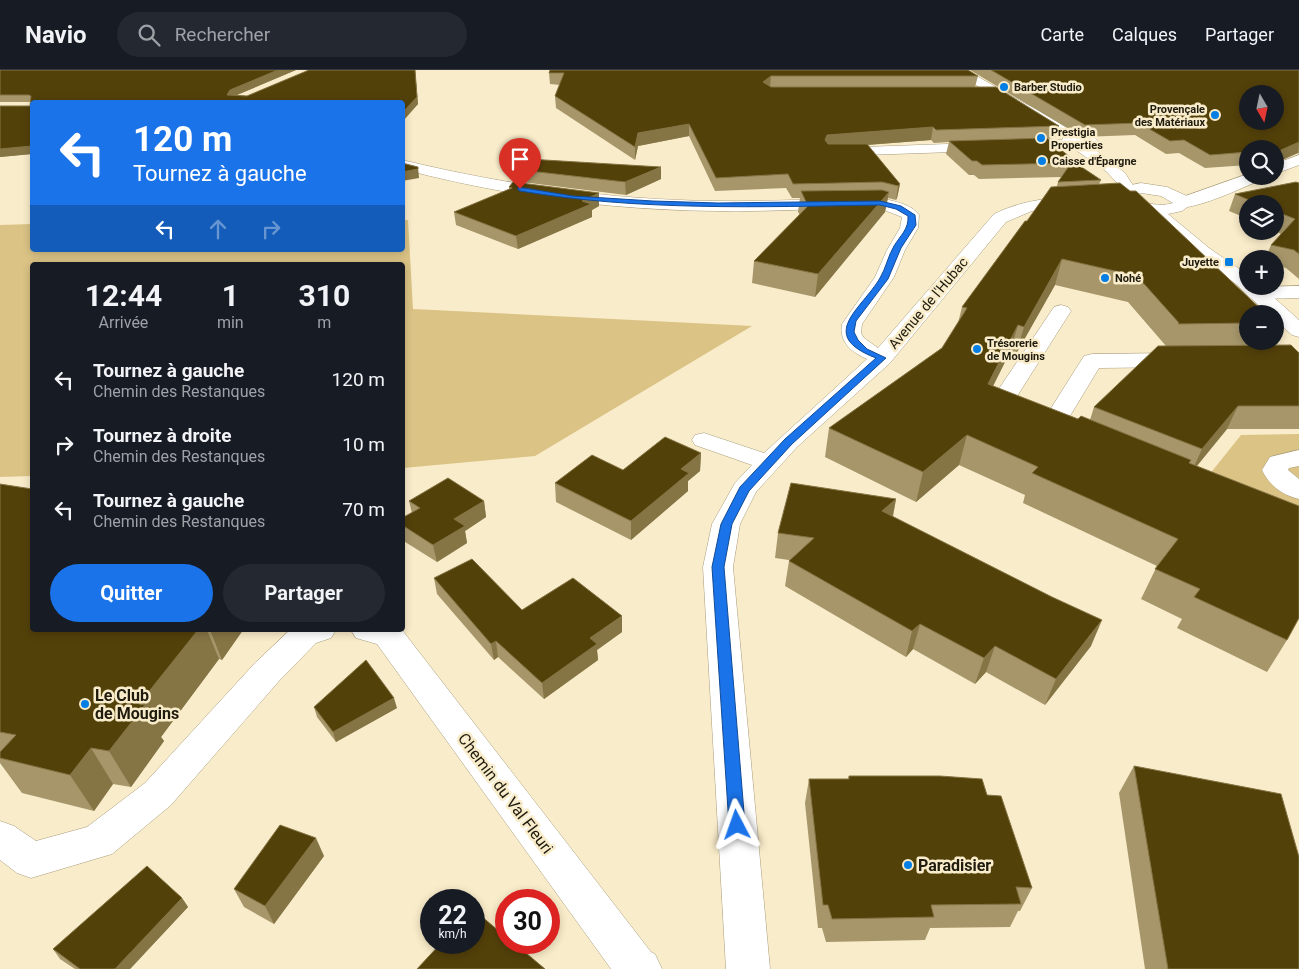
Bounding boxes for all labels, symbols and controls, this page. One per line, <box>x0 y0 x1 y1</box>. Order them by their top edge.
search box <box>117 12 467 57</box>
text: Navio <box>25 21 87 49</box>
icon: search <box>135 21 163 49</box>
text: Rechercher <box>175 23 270 46</box>
text: Carte <box>1041 24 1084 45</box>
text: Calques <box>1112 24 1177 45</box>
text: Partager <box>1205 24 1274 45</box>
marker: Barber Studio <box>998 81 1010 93</box>
place label: Barber Studio <box>1014 81 1082 94</box>
north arrow <box>1239 85 1284 130</box>
map controls <box>1239 85 1284 350</box>
place label: Provençale des Matériaux <box>1135 103 1205 129</box>
marker: Provençale des Matériaux <box>1209 109 1221 121</box>
text: 120 m <box>133 119 232 160</box>
icon: left <box>50 120 115 185</box>
place label: Prestigia Properties <box>1051 126 1103 152</box>
marker: Prestigia Properties <box>1035 132 1047 144</box>
pin <box>499 138 541 189</box>
button: search <box>1239 140 1284 185</box>
icon: arrive <box>506 145 534 173</box>
marker: Caisse d'Épargne <box>1036 155 1048 167</box>
place label: Caisse d'Épargne <box>1052 155 1137 168</box>
text: Tournez à gauche <box>133 161 307 186</box>
button: layers <box>1239 195 1284 240</box>
icon: left <box>151 215 179 243</box>
icon: ahead <box>204 215 232 243</box>
icon: right <box>257 215 285 243</box>
button: + <box>1239 250 1284 295</box>
street label: Avenue de l'Hubac <box>885 254 971 352</box>
place label: Juyette <box>1182 256 1219 269</box>
marker: Juyette <box>1223 256 1235 268</box>
marker: Nohé <box>1099 272 1111 284</box>
place label: Nohé <box>1115 272 1141 285</box>
text: 12:44 <box>85 278 162 313</box>
text: 1 <box>222 278 239 313</box>
text: 310 <box>299 278 350 313</box>
button: − <box>1239 305 1284 350</box>
text: Arrivée <box>99 313 148 332</box>
text: min <box>217 313 244 332</box>
text: m <box>317 313 331 332</box>
place label: Trésorerie de Mougins <box>987 337 1045 363</box>
marker: Trésorerie de Mougins <box>971 343 983 355</box>
text: Tournez à gauche <box>93 359 244 382</box>
icon: left <box>50 366 78 394</box>
text: 120 m <box>332 368 385 391</box>
text: Chemin des Restanques <box>93 382 265 401</box>
text: Tournez à droite <box>93 424 232 447</box>
icon: right <box>50 431 78 459</box>
text: 10 m <box>342 433 385 456</box>
text: Chemin des Restanques <box>93 447 265 466</box>
text: Tournez à gauche <box>93 489 244 512</box>
icon: left <box>50 496 78 524</box>
text: 70 m <box>342 498 385 521</box>
text: Chemin des Restanques <box>93 512 265 531</box>
button: Quitter <box>50 564 213 622</box>
button: Partager <box>223 564 385 622</box>
place label: Le Club de Mougins <box>95 686 179 723</box>
marker: Le Club de Mougins <box>79 698 91 710</box>
street label: Chemin du Val Fleuri <box>454 729 557 857</box>
position arrow <box>710 798 762 850</box>
place label: Paradisier <box>918 856 991 875</box>
marker: Paradisier <box>902 859 914 871</box>
speed limit sign: 30 <box>495 889 560 954</box>
text: 22 <box>438 901 467 930</box>
text: km/h <box>438 927 467 941</box>

